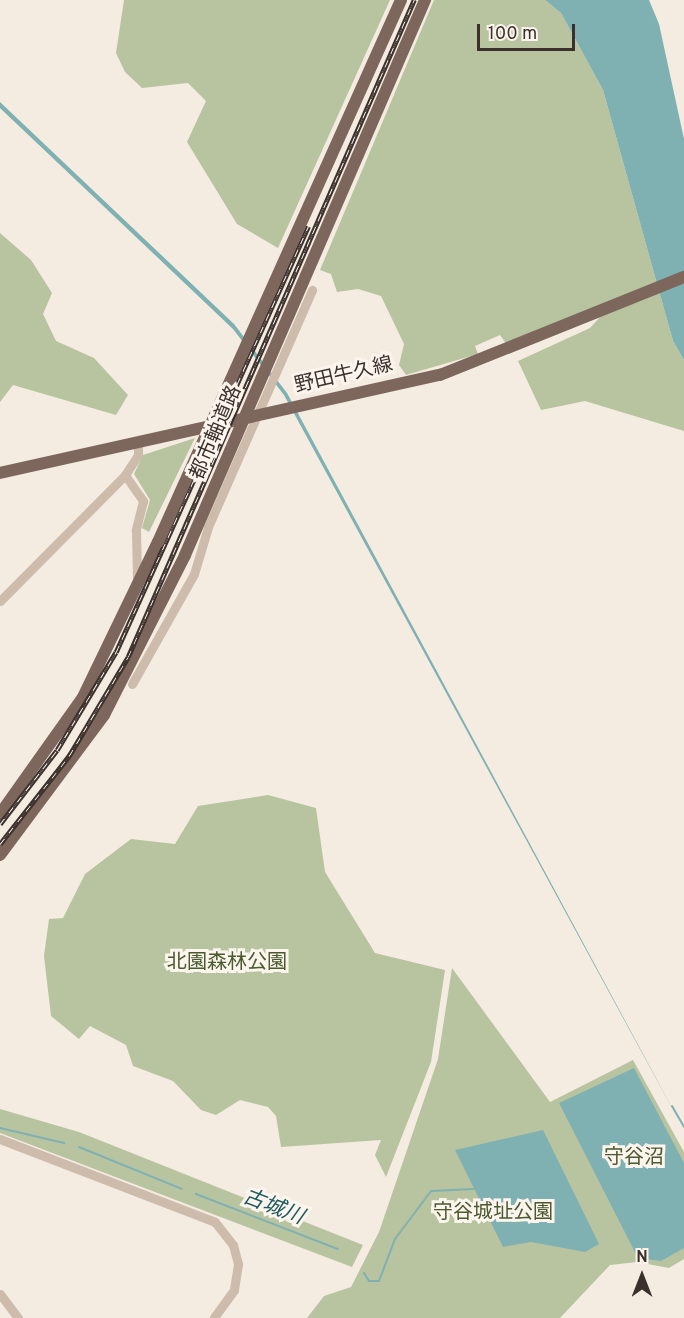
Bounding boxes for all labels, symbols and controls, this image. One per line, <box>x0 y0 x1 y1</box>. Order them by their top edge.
scale bar <box>480 12 578 50</box>
text: 100 m <box>488 23 537 46</box>
street label: 野田牛久線 <box>293 353 395 399</box>
street label: 都市軸道路 <box>186 382 248 484</box>
park label: 北園森林公園 <box>167 951 287 975</box>
park label: 守谷沼 <box>604 1146 664 1170</box>
water label: 古城川 <box>239 1185 307 1231</box>
park label: 守谷城址公園 <box>433 1201 553 1225</box>
north arrow <box>612 1246 672 1306</box>
text: N <box>636 1248 648 1268</box>

